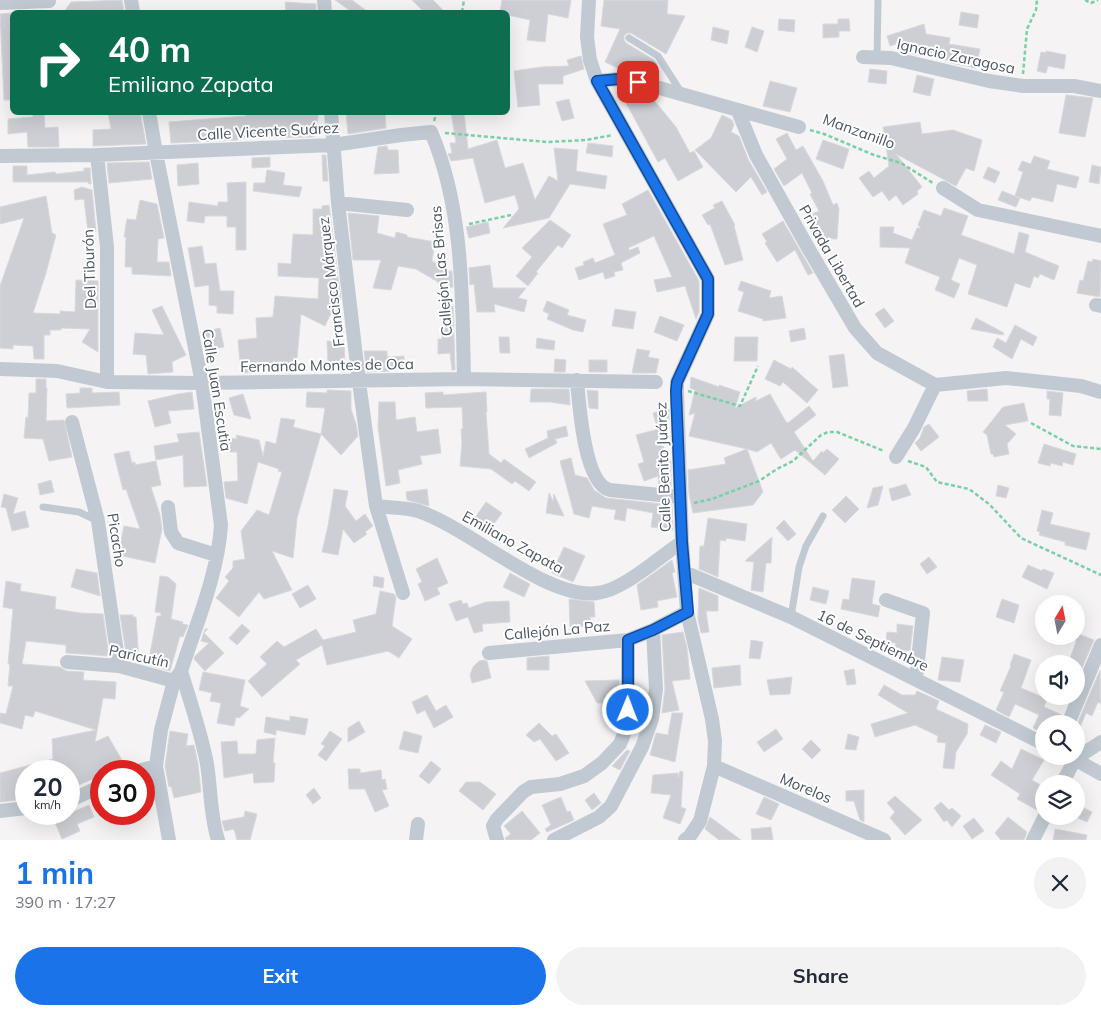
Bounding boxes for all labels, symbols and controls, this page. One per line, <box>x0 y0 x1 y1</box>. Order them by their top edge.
text: 40 m <box>108 27 191 71</box>
icon: right <box>25 30 90 95</box>
street label: Ignacio Zaragosa <box>895 34 1017 78</box>
pin <box>617 61 659 103</box>
icon: arrive <box>624 68 652 96</box>
text: Emiliano Zapata <box>108 70 274 98</box>
street label: Manzanillo <box>820 109 898 153</box>
street label: Calle Vicente Suárez <box>197 118 340 144</box>
street label: Privada Libertad <box>795 201 869 311</box>
street label: Callejón Las Brisas <box>426 205 456 337</box>
street label: Francisco Márquez <box>314 216 348 348</box>
street label: Del Tiburón <box>78 229 100 309</box>
street label: Calle Juan Escutia <box>198 327 236 453</box>
street label: Fernando Montes de Oca <box>240 354 414 376</box>
street label: Calle Benito Juárez <box>651 401 675 533</box>
street label: Emiliano Zapata <box>459 506 567 578</box>
street label: Picacho <box>103 512 131 568</box>
north arrow <box>1035 595 1085 645</box>
map controls <box>1035 595 1085 825</box>
street label: 16 de Septiembre <box>814 605 932 675</box>
street label: Callejón La Paz <box>503 616 611 644</box>
street label: Paricutín <box>107 640 171 672</box>
button: sound <box>1035 655 1085 705</box>
position arrow <box>601 683 653 735</box>
button: search <box>1035 715 1085 765</box>
speed limit sign: 30 <box>90 760 155 825</box>
street label: Morelos <box>777 769 835 807</box>
text: 20 <box>32 771 63 802</box>
button: layers <box>1035 775 1085 825</box>
text: km/h <box>34 797 61 812</box>
text: 1 min <box>15 854 94 892</box>
button: close <box>1034 857 1086 909</box>
text: 390 m · 17:27 <box>15 892 116 912</box>
button: Exit <box>15 947 546 1005</box>
button: Share <box>556 947 1086 1005</box>

